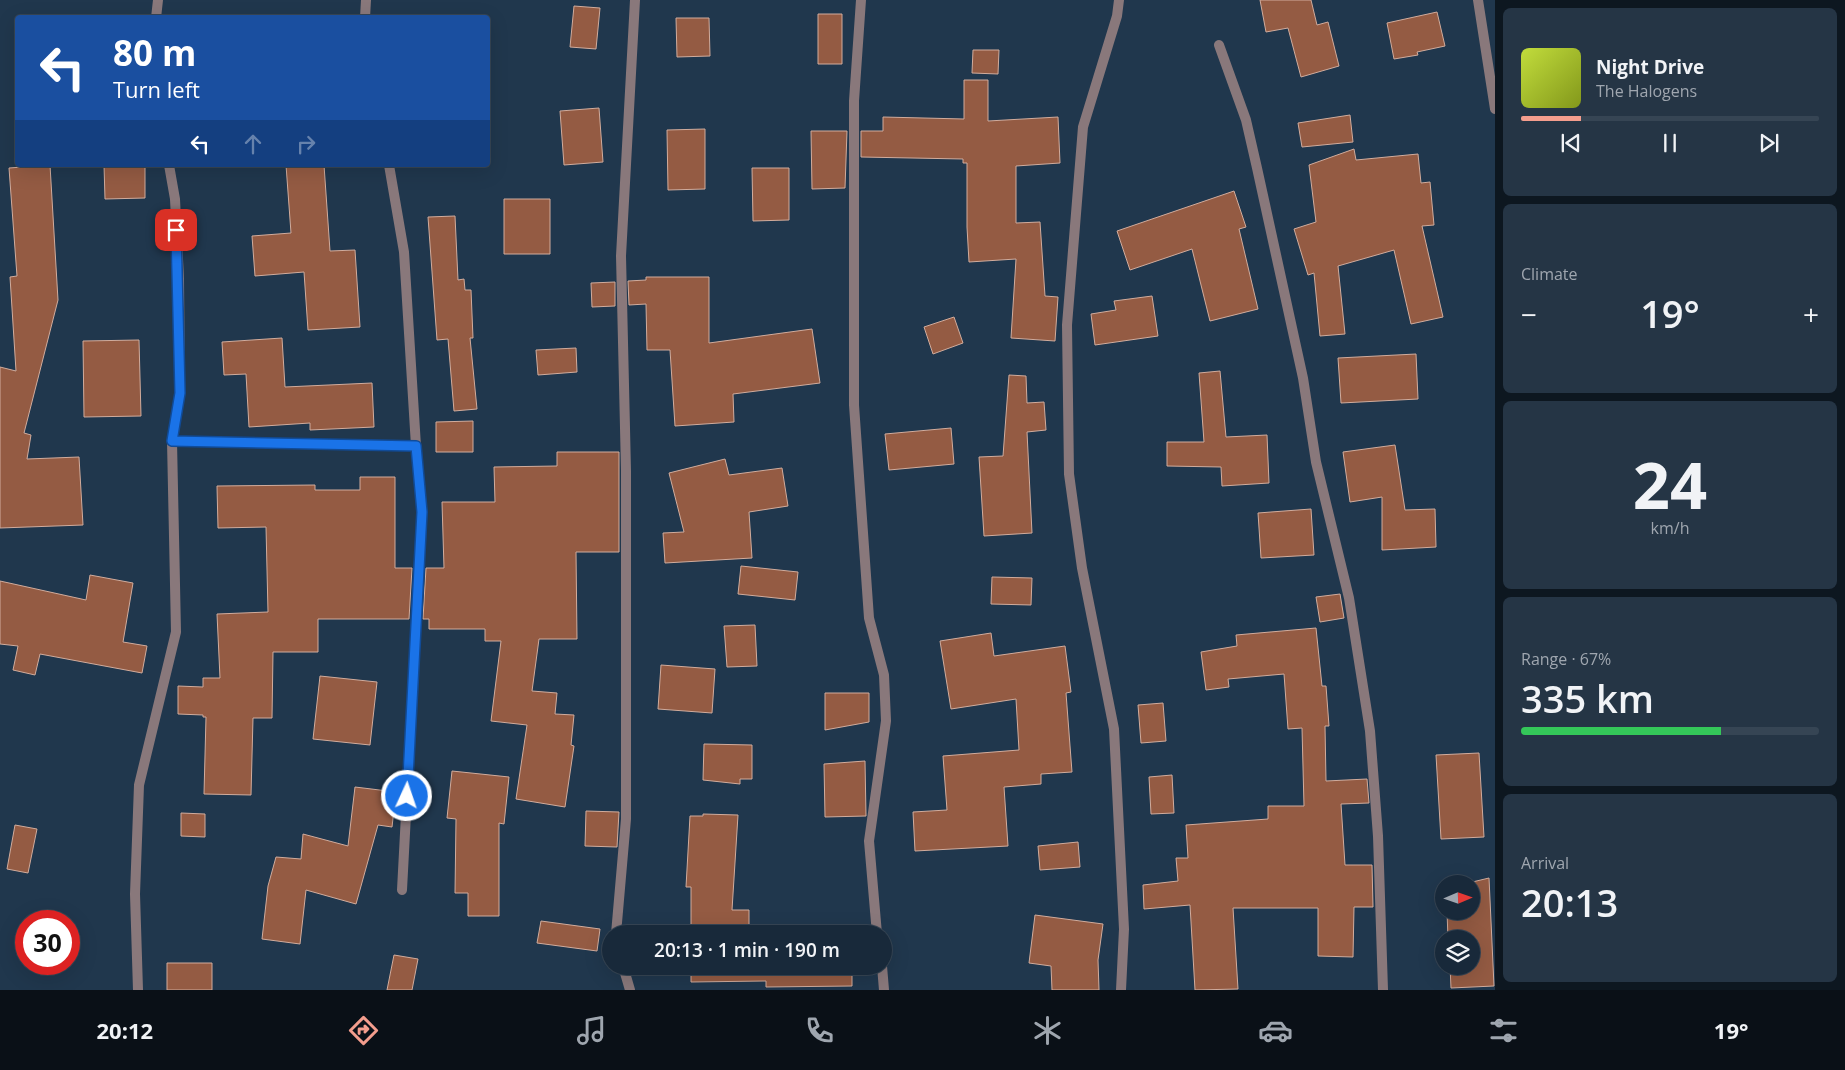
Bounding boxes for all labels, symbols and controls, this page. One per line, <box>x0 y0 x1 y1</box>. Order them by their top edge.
text: 80 m <box>113 29 196 76</box>
icon: left <box>30 35 95 100</box>
text: Night Drive <box>1596 54 1704 80</box>
text: Turn left <box>113 74 200 104</box>
text: The Halogens <box>1596 80 1697 102</box>
icon: previous <box>1557 129 1585 157</box>
icon: pause <box>1656 129 1684 157</box>
icon: next <box>1755 129 1783 157</box>
icon: left <box>186 130 214 158</box>
icon: ahead <box>239 130 267 158</box>
icon: right <box>292 130 320 158</box>
pin <box>155 209 197 251</box>
icon: arrive <box>162 216 190 244</box>
text: Climate <box>1521 263 1578 285</box>
text: 19° <box>1640 287 1700 339</box>
text: − <box>1521 295 1537 333</box>
text: + <box>1803 295 1819 333</box>
text: 24 <box>1633 440 1707 528</box>
text: km/h <box>1651 517 1689 539</box>
text: Range · 67% <box>1521 648 1611 670</box>
text: 335 km <box>1521 672 1654 724</box>
position arrow <box>380 769 432 821</box>
text: Arrival <box>1521 852 1569 874</box>
north arrow <box>1435 875 1480 920</box>
map controls <box>1435 875 1480 975</box>
text: 20:13 <box>1521 876 1618 928</box>
speed limit sign: 30 <box>15 910 80 975</box>
button: layers <box>1435 930 1480 975</box>
text: 20:13 · 1 min · 190 m <box>654 937 840 963</box>
icon: directions <box>346 1013 381 1048</box>
icon: music <box>574 1013 609 1048</box>
icon: phone <box>802 1013 837 1048</box>
icon: climate <box>1030 1013 1065 1048</box>
icon: car <box>1258 1013 1293 1048</box>
icon: filters <box>1486 1013 1521 1048</box>
text: 20:12 <box>96 1015 153 1045</box>
text: 19° <box>1714 1015 1748 1045</box>

